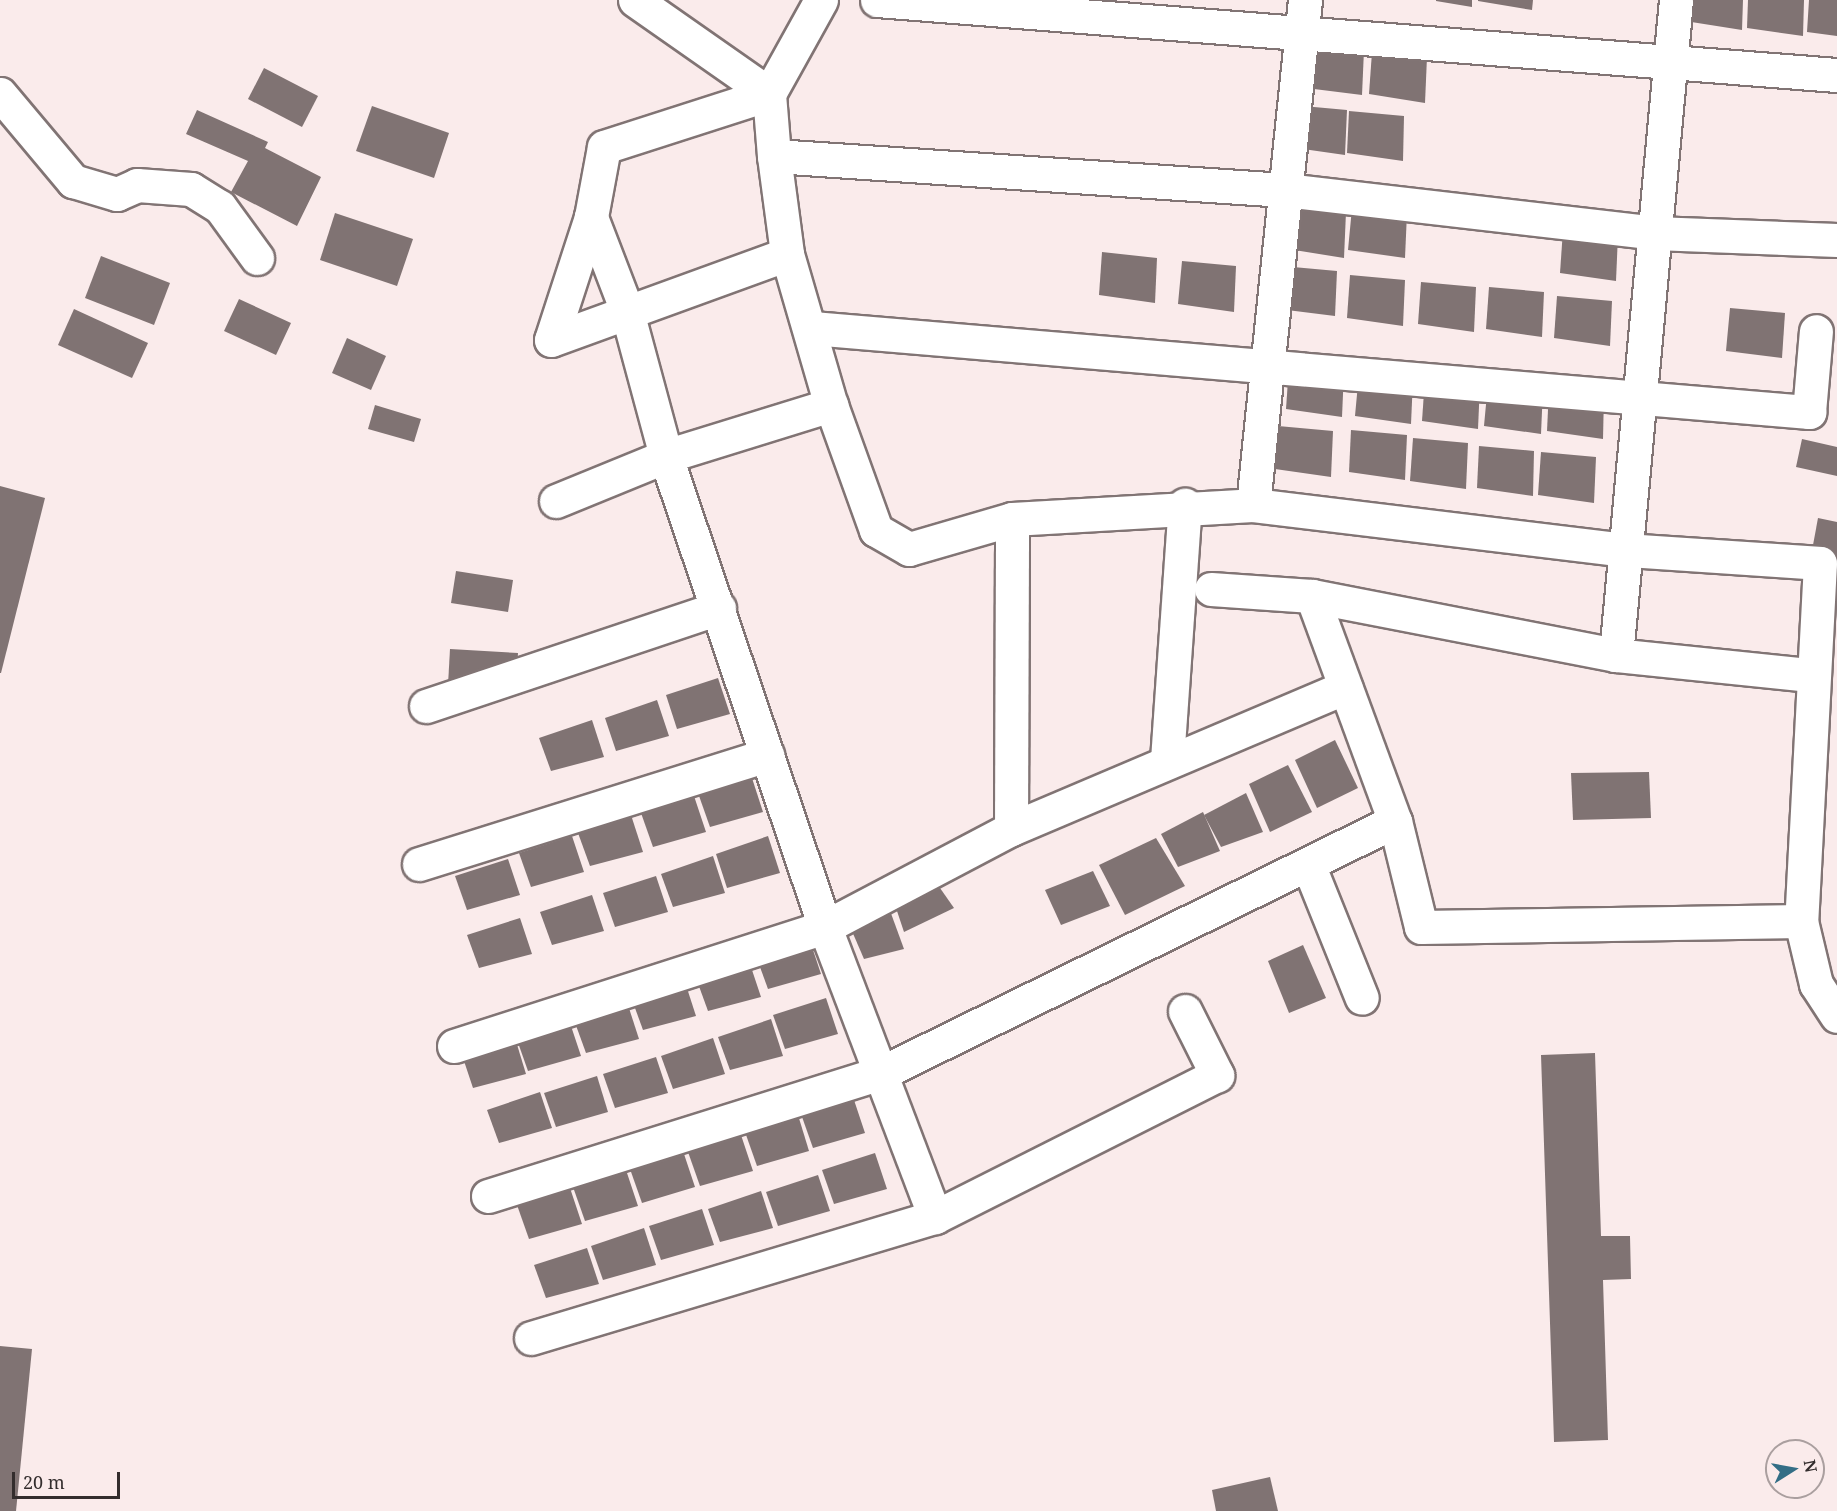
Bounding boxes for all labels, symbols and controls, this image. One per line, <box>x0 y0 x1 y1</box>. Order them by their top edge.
north arrow <box>1765 1439 1825 1499</box>
text: N <box>1799 1458 1823 1474</box>
scale bar <box>15 1460 123 1498</box>
text: 20 m <box>23 1470 65 1494</box>

